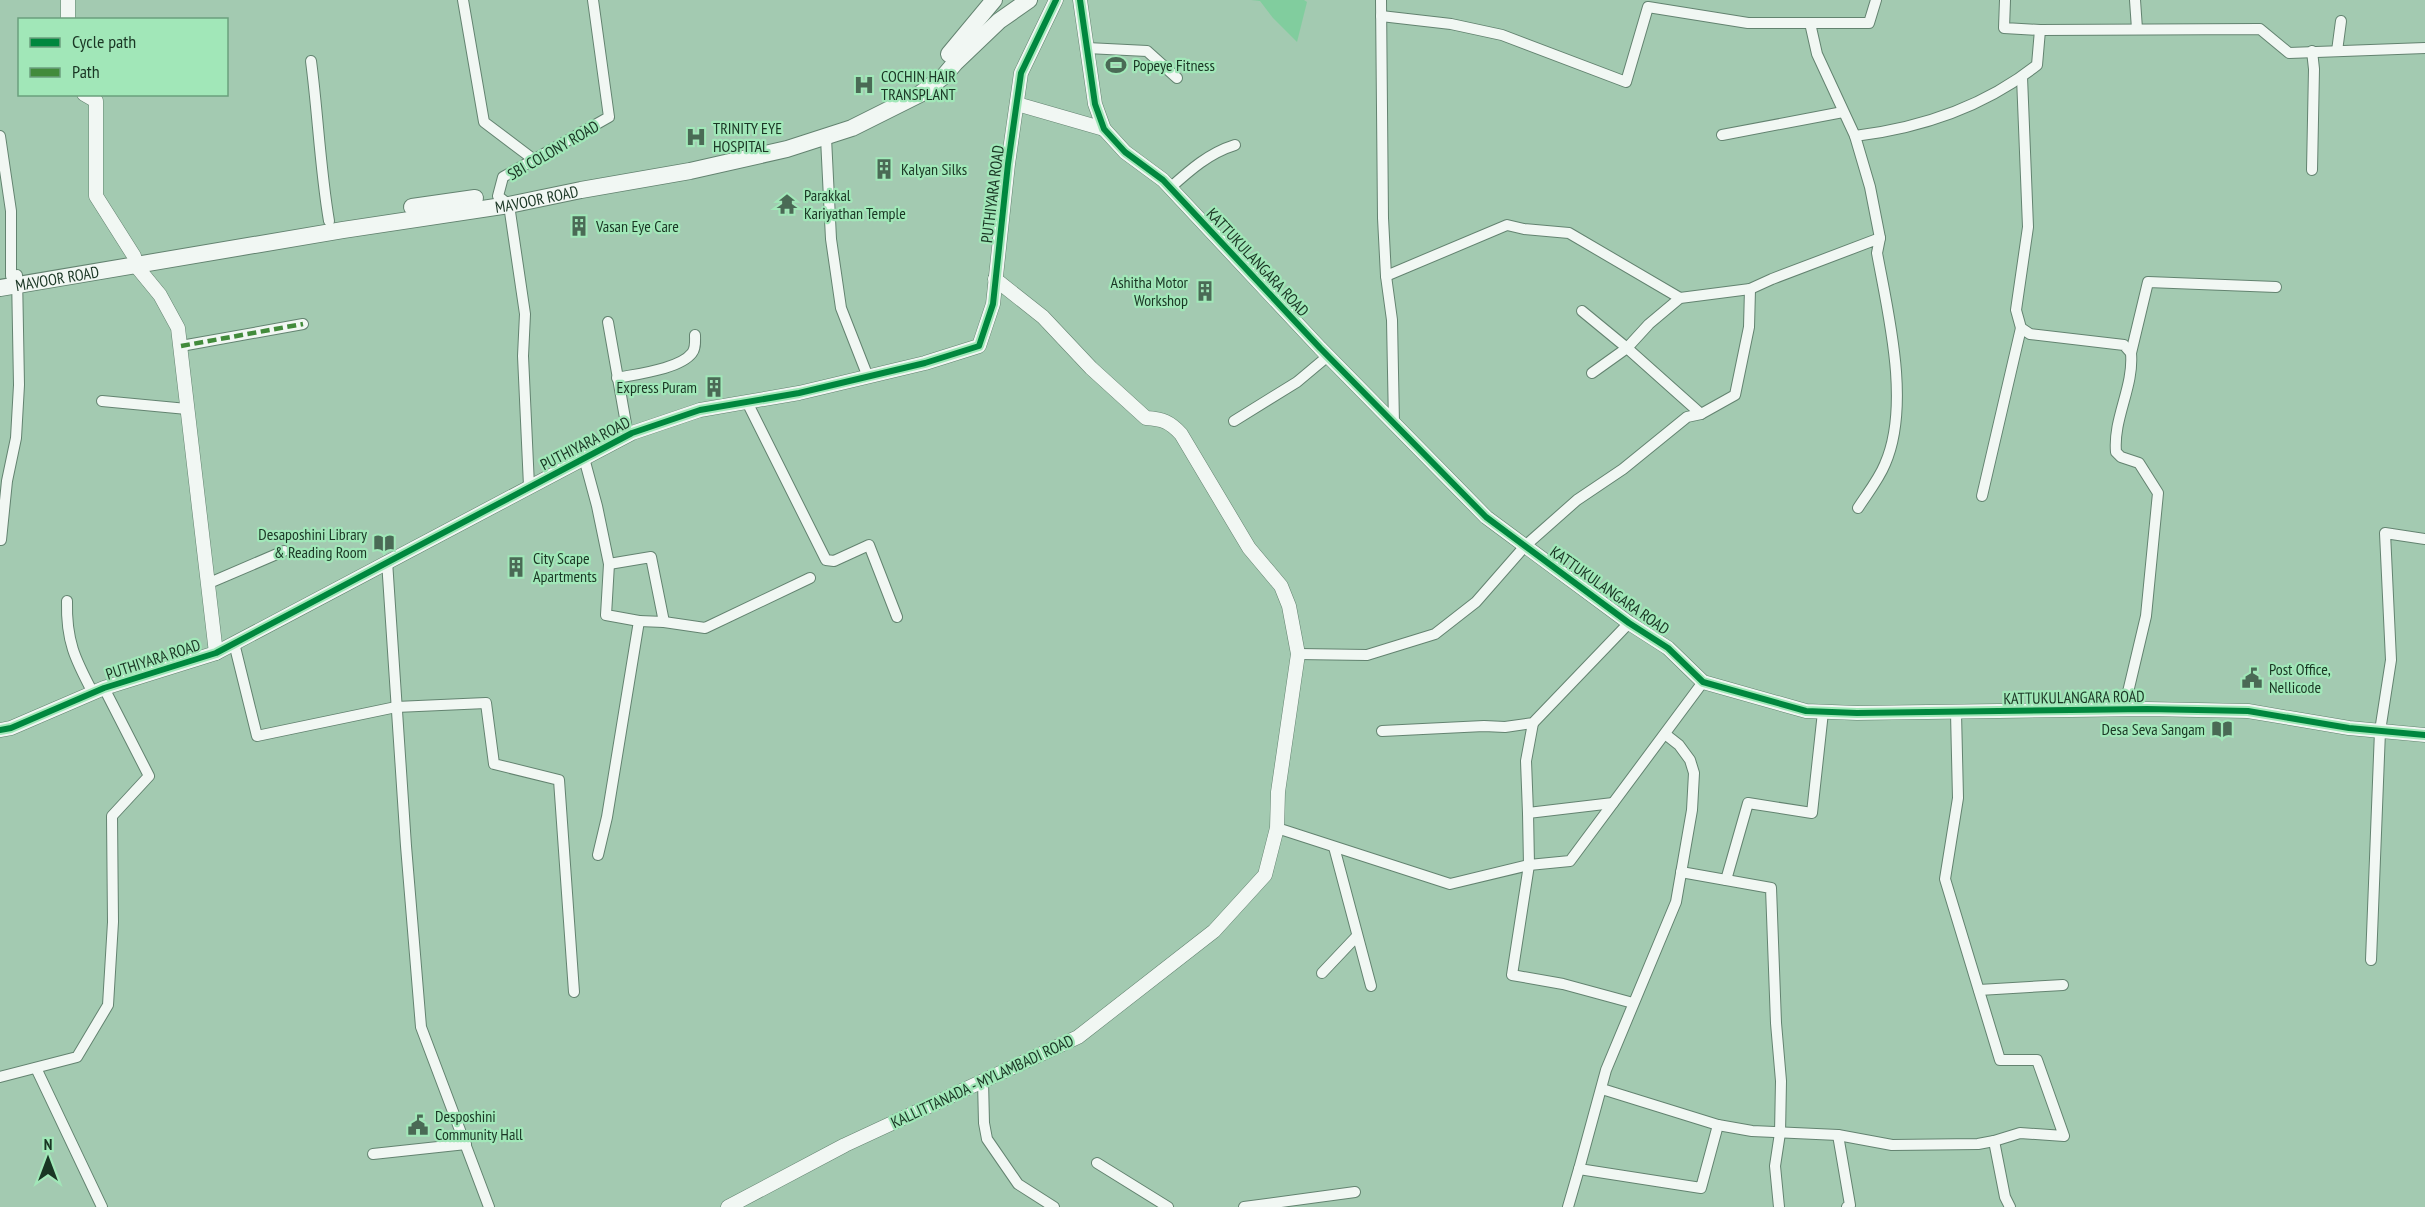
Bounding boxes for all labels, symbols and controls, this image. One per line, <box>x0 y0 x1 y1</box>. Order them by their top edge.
legend <box>18 18 228 96</box>
text: Cycle path <box>72 30 136 53</box>
sports icon: Popeye Fitness <box>1104 53 1128 77</box>
place label: Popeye Fitness <box>1133 55 1215 75</box>
text: Path <box>72 60 100 83</box>
place label: COCHIN HAIR TRANSPLANT <box>881 66 956 104</box>
hospital icon: COCHIN HAIR TRANSPLANT <box>852 73 876 97</box>
street label: SBI COLONY ROAD <box>504 116 602 184</box>
place label: TRINITY EYE HOSPITAL <box>713 118 782 156</box>
hospital icon: TRINITY EYE HOSPITAL <box>684 125 708 149</box>
street label: PUTHIYARA ROAD <box>976 144 1008 244</box>
building icon: Kalyan Silks <box>872 157 896 181</box>
place label: Kalyan Silks <box>901 159 967 179</box>
street label: MAVOOR ROAD <box>494 181 580 217</box>
place label: Parakkal Kariyathan Temple <box>804 185 906 223</box>
temple icon: Parakkal Kariyathan Temple <box>775 192 799 216</box>
street label: KATTUKULANGARA ROAD <box>1203 204 1313 320</box>
building icon: Vasan Eye Care <box>567 214 591 238</box>
place label: Vasan Eye Care <box>595 216 679 236</box>
street label: MAVOOR ROAD <box>14 261 101 295</box>
place label: Ashitha Motor Workshop <box>1111 272 1189 310</box>
building icon: Ashitha Motor Workshop <box>1193 279 1217 303</box>
building icon: Express Puram <box>702 375 726 399</box>
place label: Express Puram <box>616 377 697 397</box>
street label: PUTHIYARA ROAD <box>537 412 633 474</box>
place label: Desaposhini Library & Reading Room <box>258 524 367 562</box>
library icon: Desaposhini Library & Reading Room <box>372 531 396 555</box>
street label: KATTUKULANGARA ROAD <box>1546 541 1674 639</box>
place label: City Scape Apartments <box>533 548 597 586</box>
building icon: City Scape Apartments <box>504 555 528 579</box>
street label: PUTHIYARA ROAD <box>103 634 203 684</box>
place label: Post Office, Nellicode <box>2269 659 2331 697</box>
public building icon: Post Office, Nellicode <box>2240 666 2264 690</box>
street label: KATTUKULANGARA ROAD <box>2003 686 2145 708</box>
library icon: Desa Seva Sangam <box>2210 717 2234 741</box>
place label: Desa Seva Sangam <box>2102 719 2205 739</box>
street label: KALLITTANADA - MYLAMBADI ROAD <box>888 1030 1076 1132</box>
place label: Desposhini Community Hall <box>435 1106 523 1144</box>
public building icon: Desposhini Community Hall <box>406 1113 430 1137</box>
north arrow <box>18 1129 78 1189</box>
text: N <box>44 1134 52 1154</box>

